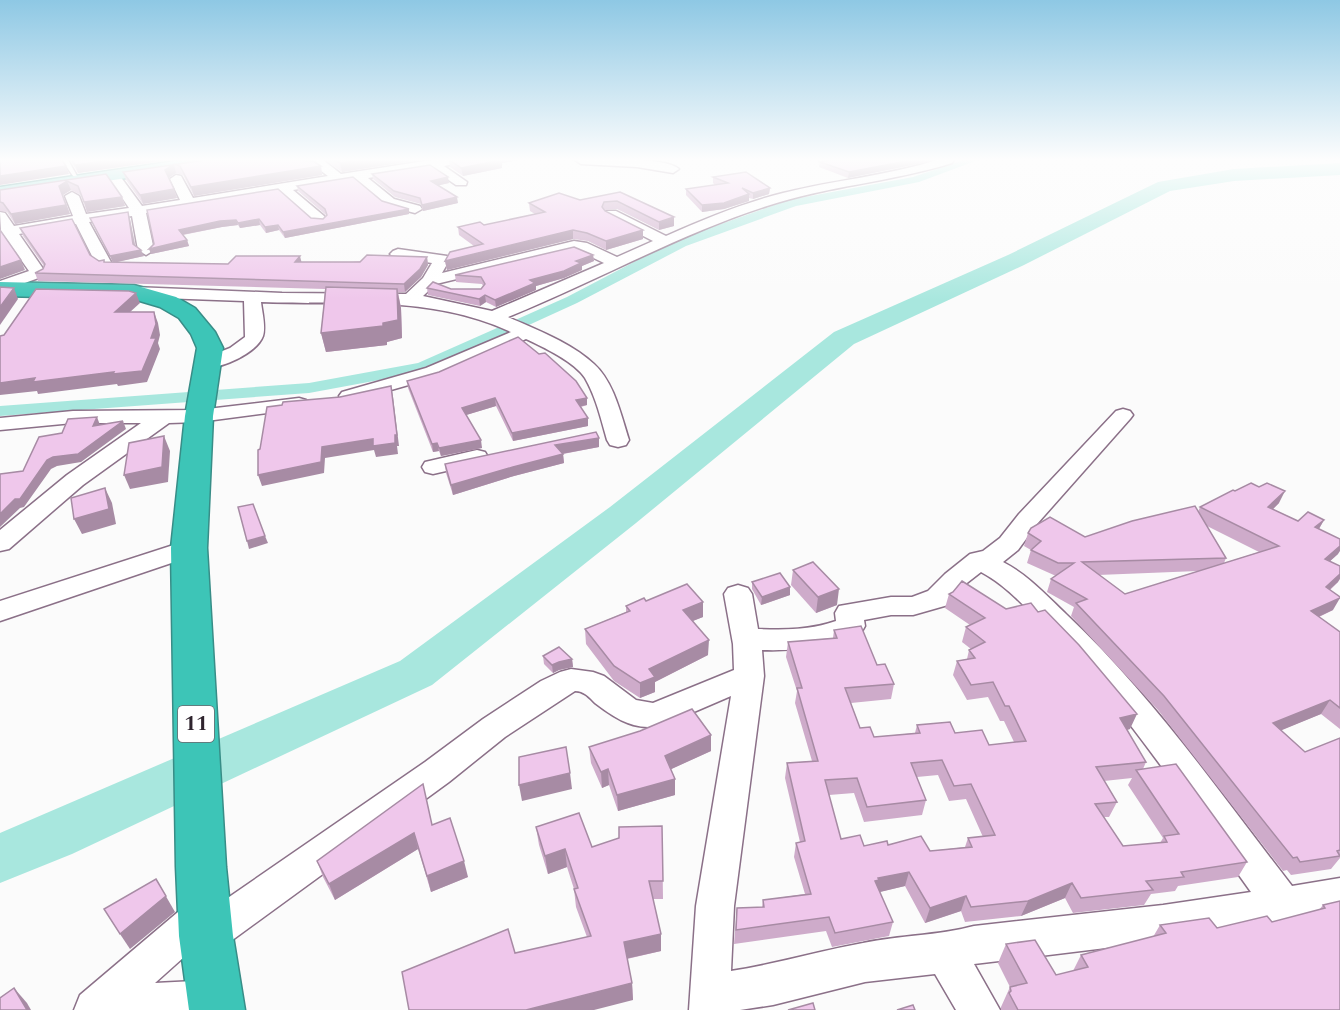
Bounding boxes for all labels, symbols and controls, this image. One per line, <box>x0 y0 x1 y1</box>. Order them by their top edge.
road number: 11 <box>178 706 214 742</box>

